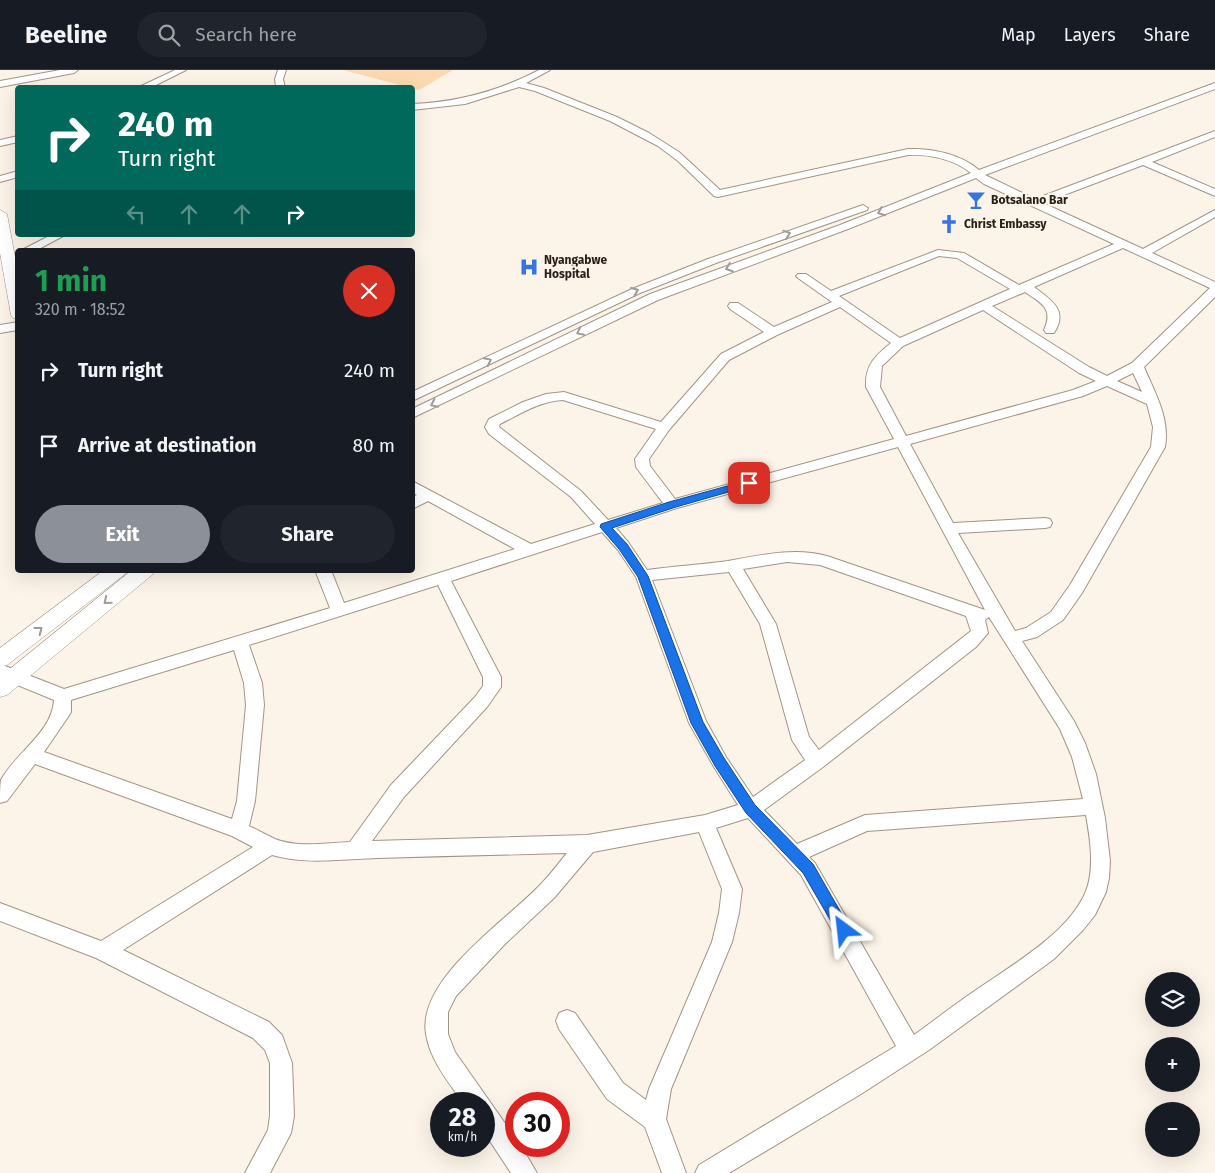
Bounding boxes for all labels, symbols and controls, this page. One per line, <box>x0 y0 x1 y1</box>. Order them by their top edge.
search box <box>137 12 487 57</box>
text: Beeline <box>25 21 107 49</box>
icon: search <box>155 21 183 49</box>
text: Search here <box>195 23 297 46</box>
text: Map <box>1001 24 1036 46</box>
text: Layers <box>1064 24 1116 46</box>
text: Share <box>1144 24 1190 46</box>
text: 240 m <box>118 103 213 145</box>
icon: right <box>35 105 100 170</box>
text: Turn right <box>118 145 215 172</box>
bar icon: Botsalano Bar <box>965 189 987 211</box>
place label: Botsalano Bar <box>991 193 1068 207</box>
icon: left <box>122 200 150 228</box>
icon: ahead <box>175 200 203 228</box>
icon: ahead <box>228 200 256 228</box>
icon: right <box>281 200 309 228</box>
one-way arrow <box>878 206 886 216</box>
church icon: Christ Embassy <box>938 213 960 235</box>
place label: Christ Embassy <box>964 217 1047 231</box>
one-way arrow <box>782 230 791 240</box>
place label: Nyangabwe Hospital <box>544 253 607 281</box>
hospital icon: Nyangabwe Hospital <box>518 256 540 278</box>
one-way arrow <box>725 262 734 272</box>
text: 1 min <box>35 263 107 299</box>
button: close <box>343 265 395 317</box>
one-way arrow <box>630 287 639 298</box>
text: 320 m · 18:52 <box>35 300 125 319</box>
one-way arrow <box>576 326 585 336</box>
icon: right <box>35 357 63 385</box>
one-way arrow <box>483 357 492 367</box>
text: Turn right <box>78 359 163 382</box>
text: 240 m <box>344 359 395 382</box>
one-way arrow <box>430 398 439 408</box>
icon: arrive <box>35 432 63 460</box>
text: Arrive at destination <box>78 434 257 457</box>
text: 80 m <box>353 434 395 457</box>
pin <box>728 462 770 504</box>
icon: arrive <box>735 469 763 497</box>
button: Exit <box>35 505 210 563</box>
button: Share <box>220 505 395 563</box>
one-way arrow <box>104 595 113 604</box>
one-way arrow <box>33 627 43 636</box>
position arrow <box>817 903 869 955</box>
map controls <box>1145 972 1200 1157</box>
button: layers <box>1145 972 1200 1027</box>
button: + <box>1145 1037 1200 1092</box>
speed limit sign: 30 <box>505 1092 570 1157</box>
button: − <box>1145 1102 1200 1157</box>
text: 28 <box>449 1103 476 1133</box>
text: km/h <box>448 1130 477 1144</box>

